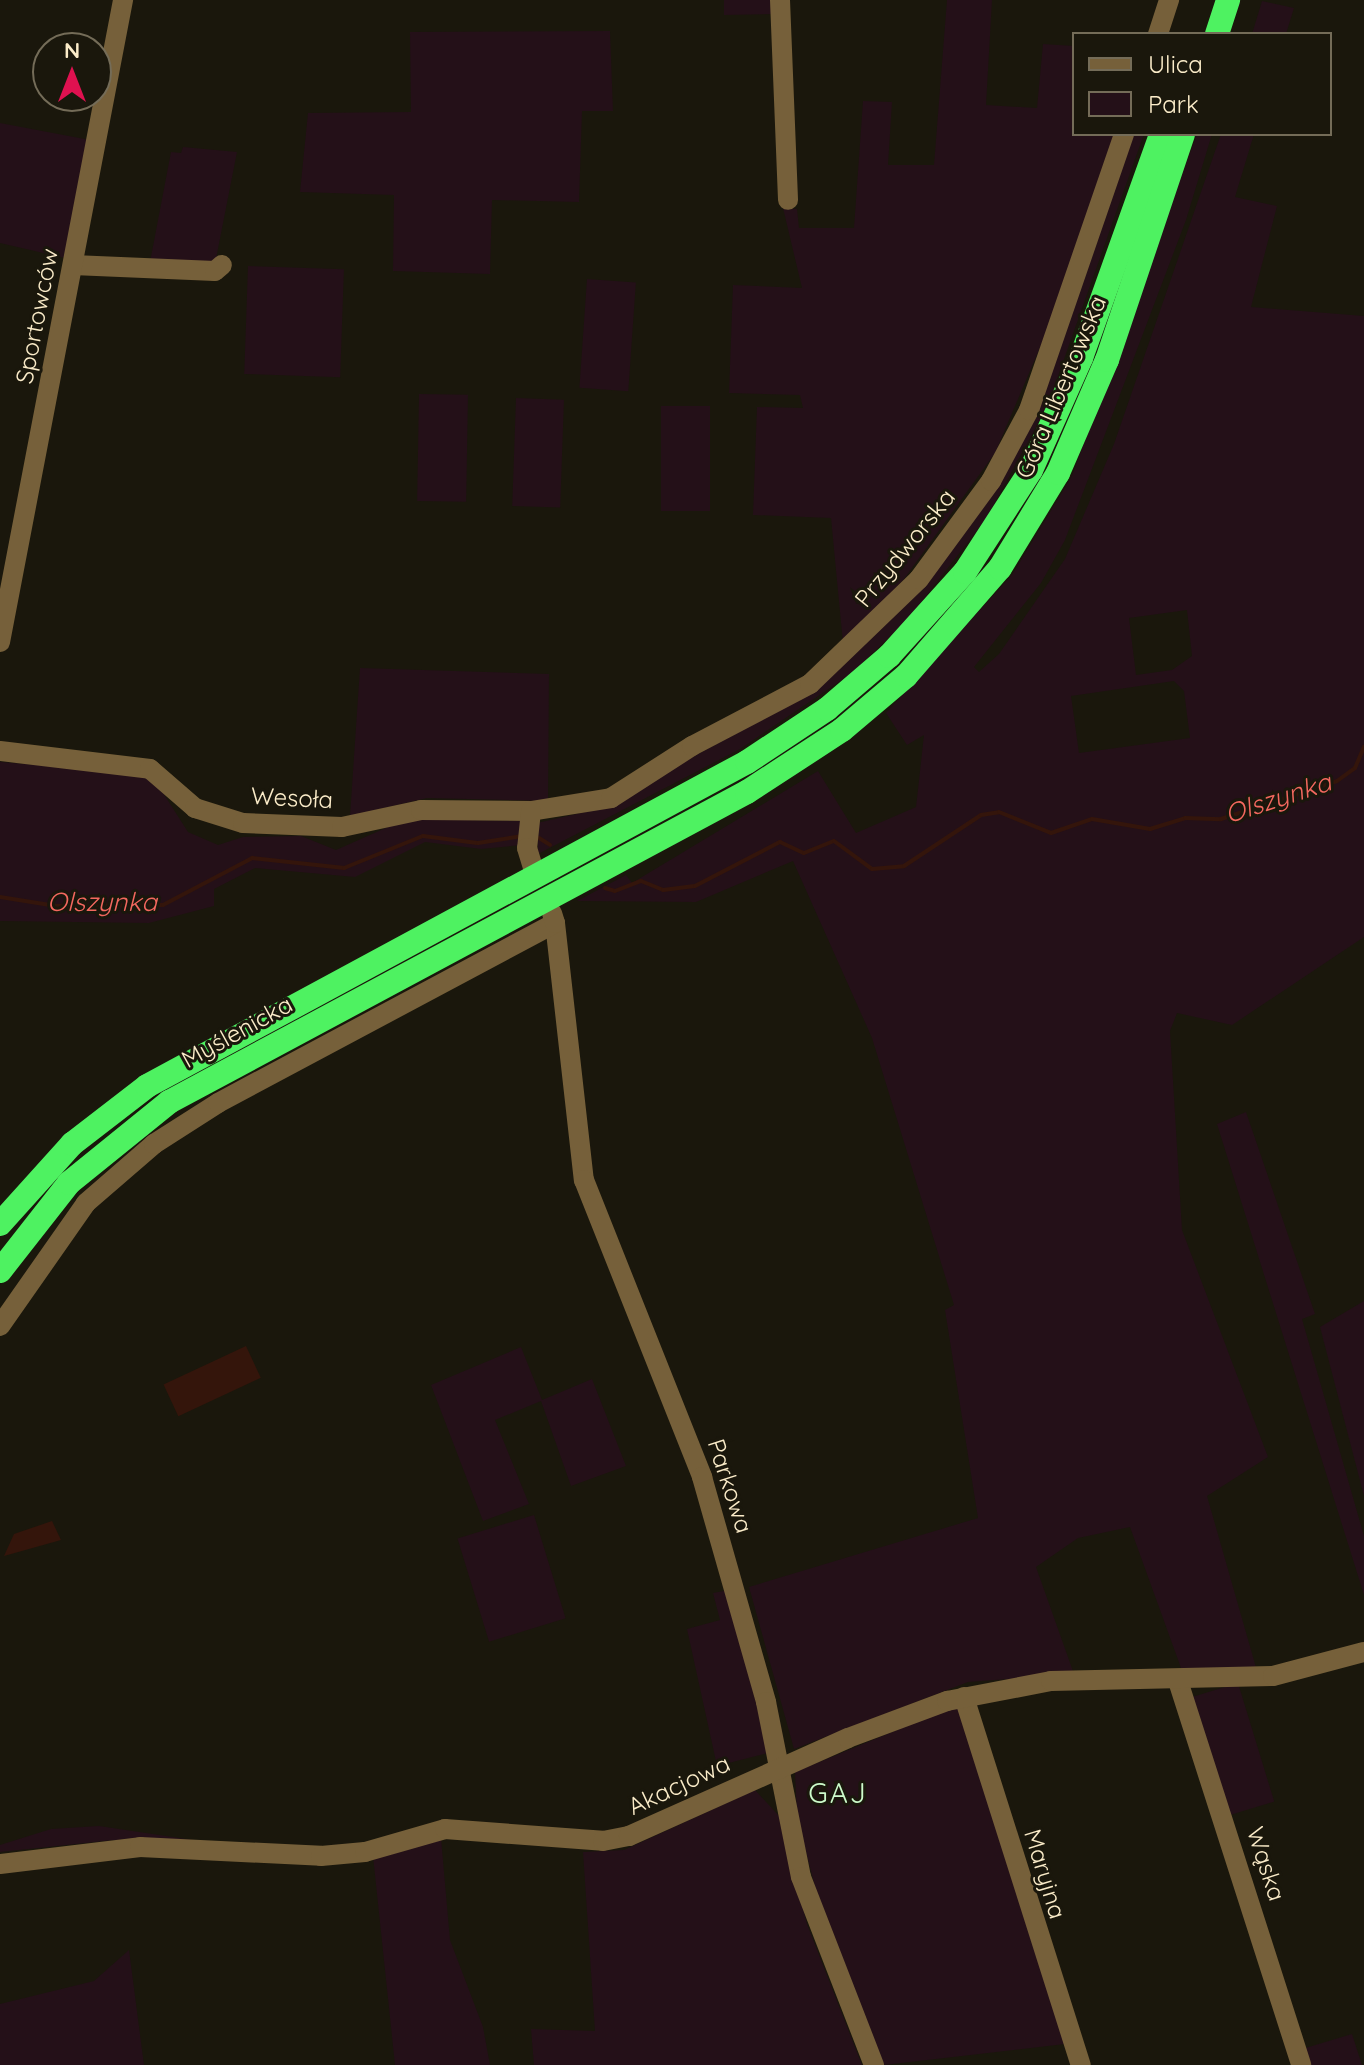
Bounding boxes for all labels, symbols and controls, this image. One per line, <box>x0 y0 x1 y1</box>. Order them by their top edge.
north arrow <box>32 32 112 112</box>
legend <box>1072 32 1332 136</box>
text: N <box>64 36 80 64</box>
text: Ulica <box>1148 49 1203 79</box>
text: Park <box>1148 89 1199 119</box>
street label: Sportowców <box>10 246 64 386</box>
street label: Góra Libertowska <box>1010 291 1112 483</box>
street label: Przydworska <box>849 483 961 613</box>
water label: Olszynka <box>1221 766 1335 830</box>
street label: Wesoła <box>250 781 334 815</box>
water label: Olszynka <box>47 886 157 918</box>
street label: Myślenicka <box>177 990 297 1074</box>
street label: Parkowa <box>701 1435 759 1537</box>
street label: Akacjowa <box>624 1749 734 1821</box>
district label: GAJ <box>808 1776 868 1810</box>
street label: Wąska <box>1241 1823 1291 1905</box>
street label: Maryjna <box>1018 1826 1072 1922</box>

